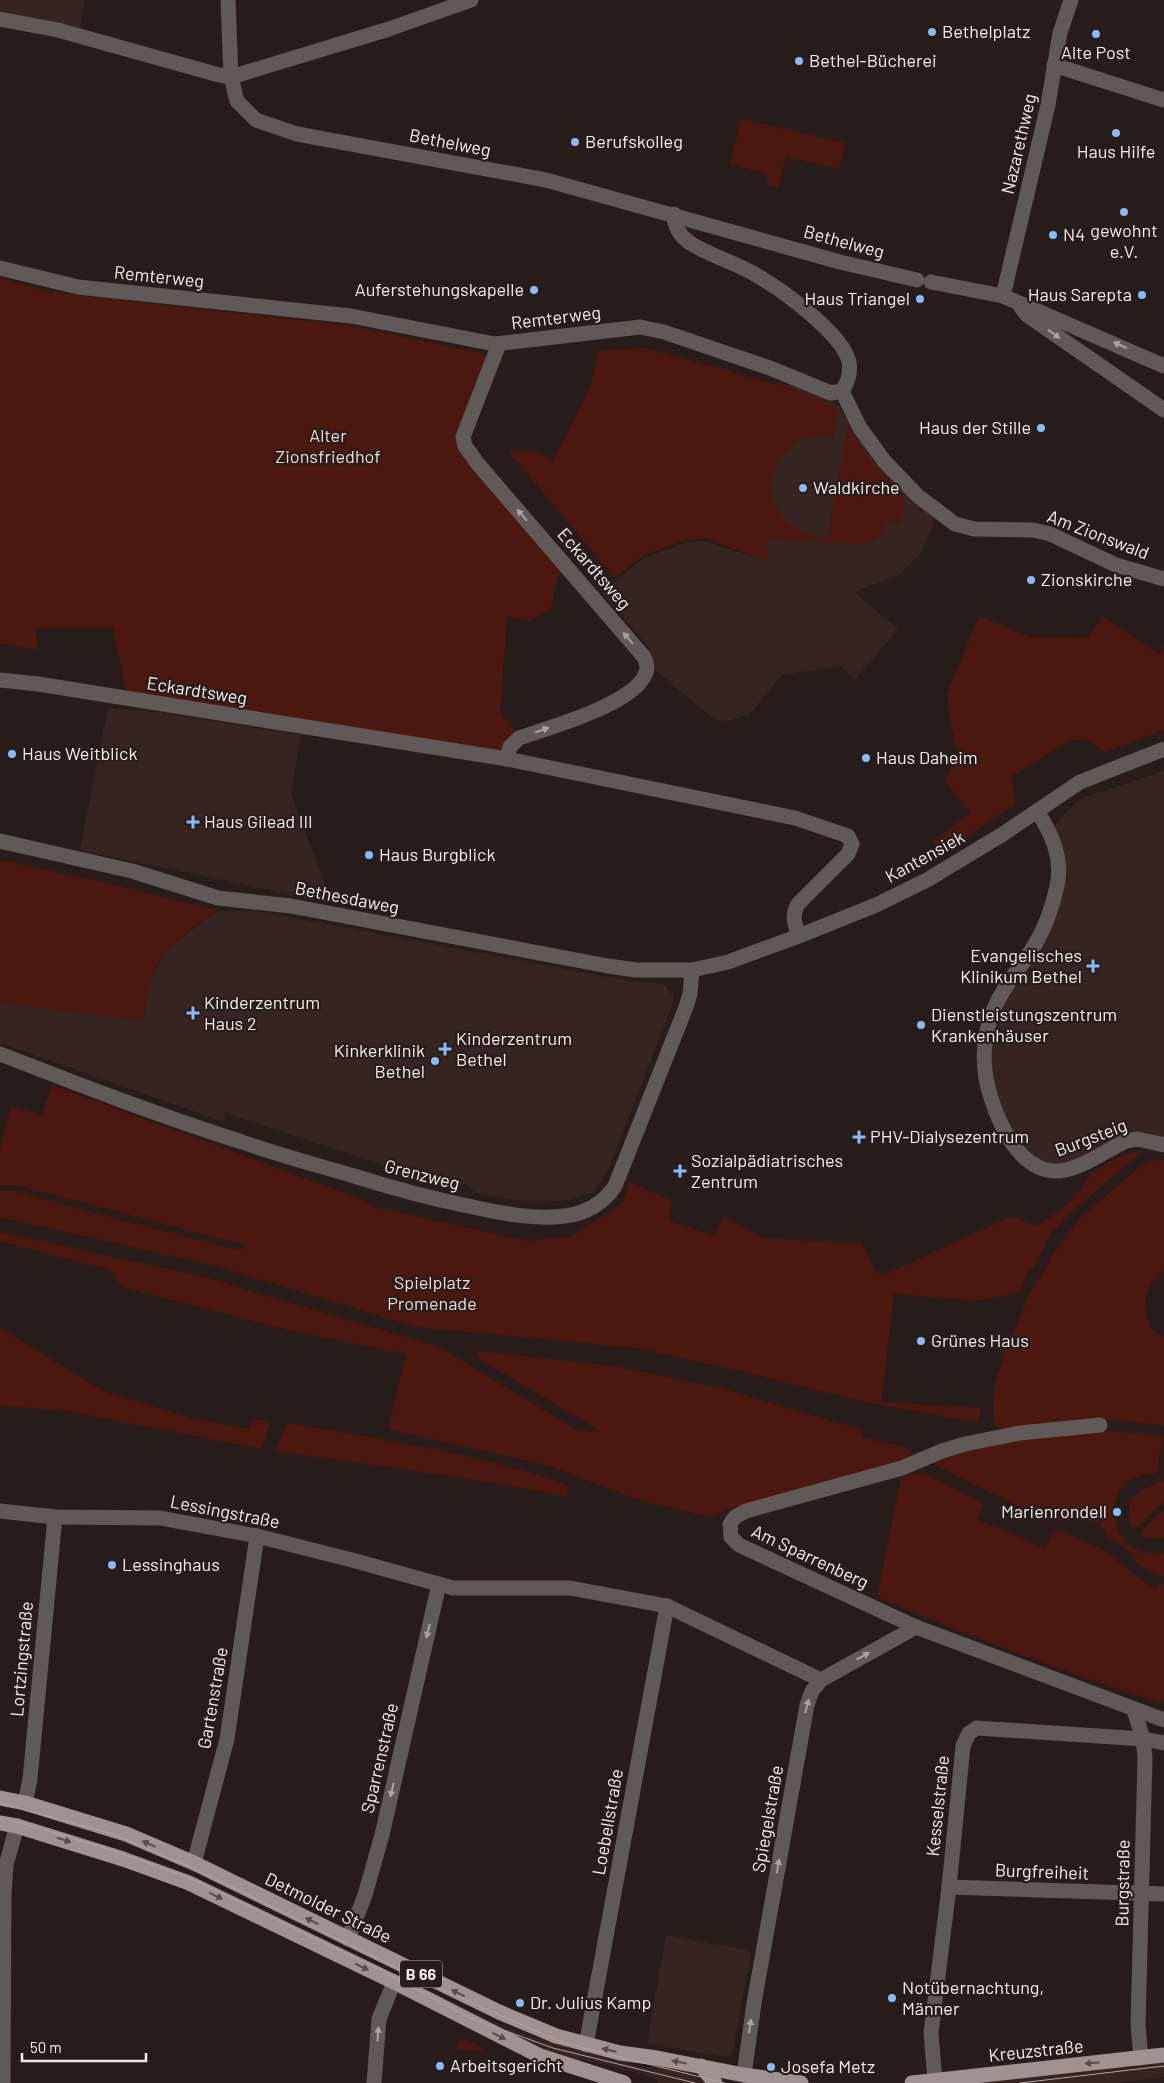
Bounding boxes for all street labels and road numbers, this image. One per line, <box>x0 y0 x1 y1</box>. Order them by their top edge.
street label: Nazarethweg <box>996 91 1040 196</box>
street label: Bethelweg <box>408 123 493 161</box>
street label: Bethelweg <box>802 220 887 262</box>
street label: Remterweg <box>113 260 205 292</box>
street label: Remterweg <box>510 301 602 333</box>
street label: Am Zionswald <box>1044 505 1152 564</box>
street label: Eckardtsweg <box>553 523 636 614</box>
street label: Eckardtsweg <box>145 671 249 709</box>
street label: Kantensiek <box>881 825 968 887</box>
street label: Bethesdaweg <box>293 876 401 918</box>
street label: Burgsteig <box>1052 1113 1130 1161</box>
street label: Grenzweg <box>382 1154 462 1194</box>
street label: Lessingstraße <box>169 1490 282 1532</box>
street label: Am Sparrenberg <box>748 1519 872 1593</box>
street label: Lortzingstraße <box>5 1600 37 1718</box>
street label: Gartenstraße <box>192 1645 232 1750</box>
street label: Sparrenstraße <box>356 1700 402 1815</box>
street label: Kesselstraße <box>921 1754 953 1858</box>
street label: Spiegelstraße <box>747 1763 787 1874</box>
street label: Loebellstraße <box>587 1767 627 1877</box>
street label: Burgstraße <box>1110 1839 1134 1927</box>
street label: Burgfreiheit <box>995 1858 1089 1884</box>
street label: Detmolder Straße <box>262 1867 395 1947</box>
road number: B 66 <box>400 1960 442 1988</box>
street label: Kreuzstraße <box>987 2034 1084 2066</box>

